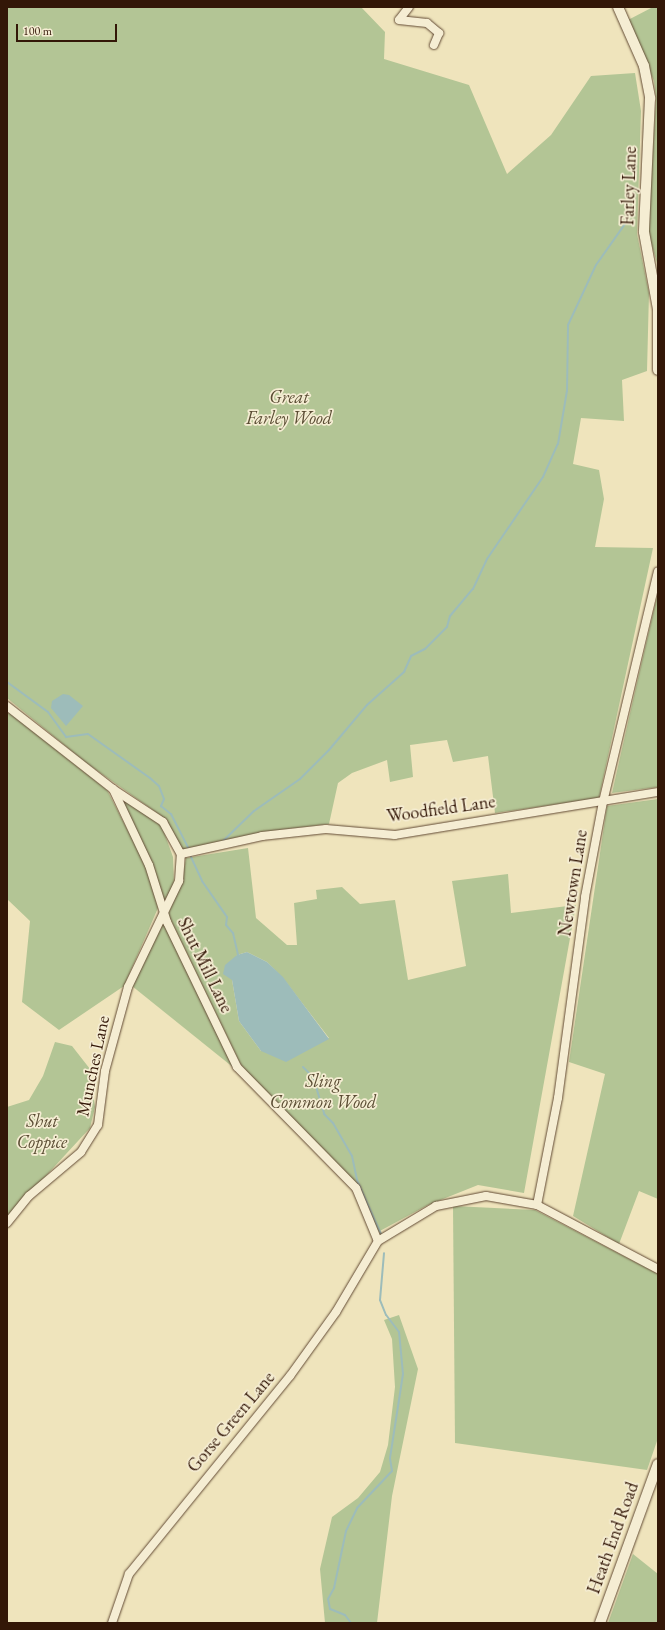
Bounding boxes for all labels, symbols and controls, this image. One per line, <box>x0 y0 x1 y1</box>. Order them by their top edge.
scale bar <box>18 16 119 42</box>
text: 100 m <box>23 23 52 39</box>
street label: Farley Lane <box>617 146 641 226</box>
park label: Great Farley Wood <box>246 387 332 430</box>
street label: Woodfield Lane <box>385 791 497 827</box>
street label: Newtown Lane <box>554 828 592 938</box>
street label: Shut Mill Lane <box>173 914 237 1016</box>
street label: Munches Lane <box>72 1014 114 1118</box>
park label: Sling Common Wood <box>270 1071 376 1114</box>
park label: Shut Coppice <box>17 1111 67 1154</box>
street label: Gorse Green Lane <box>183 1367 279 1477</box>
street label: Heath End Road <box>583 1479 643 1597</box>

